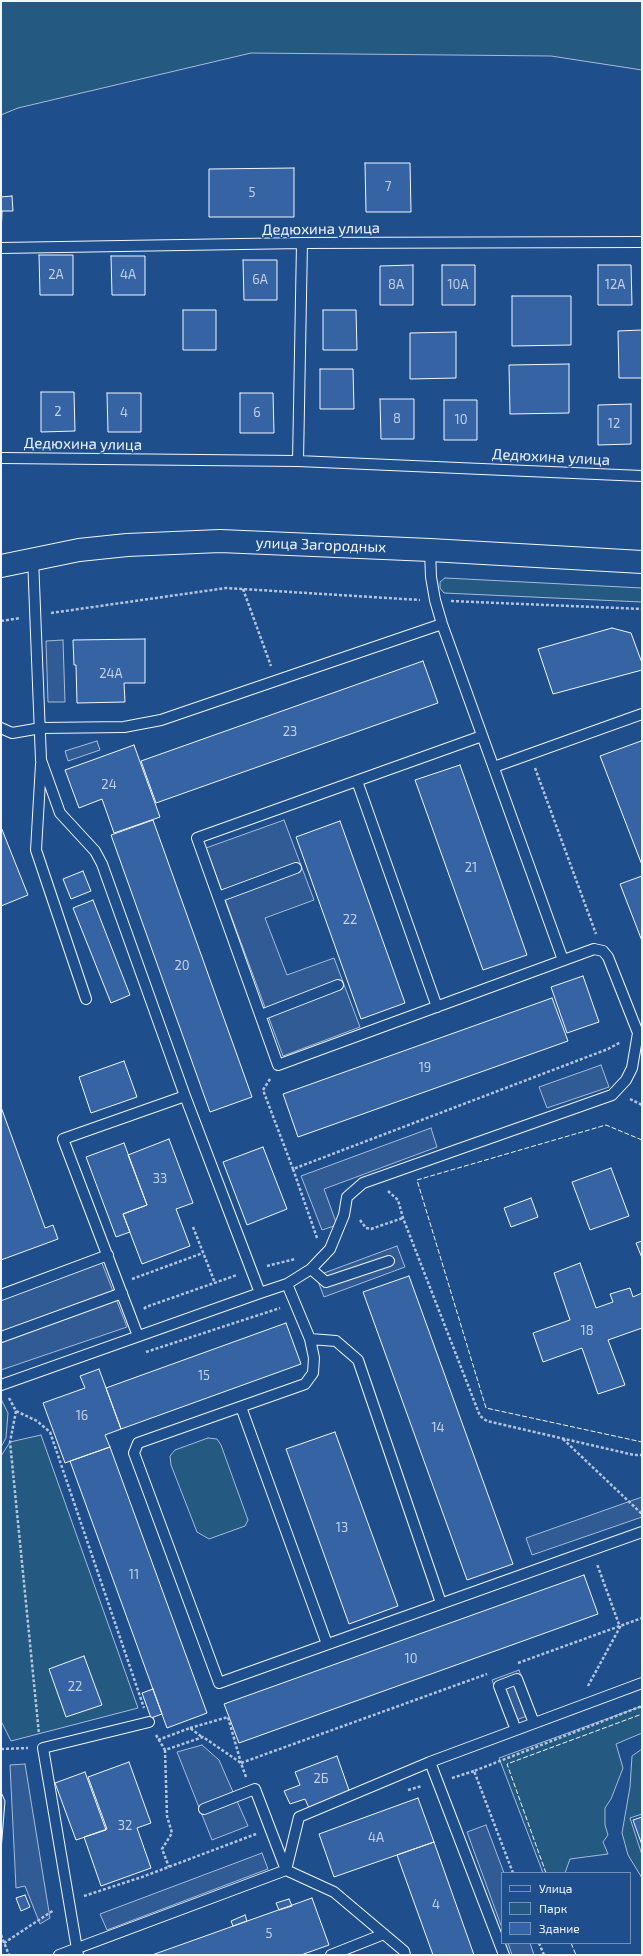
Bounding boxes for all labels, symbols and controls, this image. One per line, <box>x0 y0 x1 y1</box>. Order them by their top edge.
house number: 7 <box>385 179 391 195</box>
house number: 5 <box>249 185 255 201</box>
street label: Дедюхина улица <box>262 219 380 239</box>
house number: 2А <box>48 267 64 283</box>
house number: 4А <box>120 267 136 283</box>
house number: 6А <box>252 272 268 288</box>
house number: 8А <box>388 277 404 293</box>
house number: 10А <box>447 277 469 293</box>
house number: 12А <box>605 277 625 293</box>
house number: 2 <box>54 404 62 420</box>
house number: 4 <box>120 405 128 421</box>
house number: 6 <box>253 405 261 421</box>
house number: 8 <box>393 411 401 427</box>
house number: 10 <box>454 412 468 428</box>
house number: 12 <box>608 416 620 432</box>
street label: Дедюхина улица <box>24 434 142 454</box>
street label: Дедюхина улица <box>492 445 610 469</box>
street label: улица Загородных <box>255 534 387 556</box>
house number: 24А <box>99 666 123 682</box>
house number: 23 <box>283 724 297 740</box>
house number: 24 <box>101 777 117 793</box>
house number: 21 <box>465 860 477 876</box>
house number: 22 <box>343 912 357 928</box>
house number: 20 <box>174 958 190 974</box>
house number: 19 <box>419 1060 431 1076</box>
house number: 33 <box>153 1171 167 1187</box>
house number: 18 <box>580 1323 594 1339</box>
house number: 15 <box>198 1368 210 1384</box>
house number: 16 <box>76 1408 88 1424</box>
house number: 14 <box>431 1420 445 1436</box>
house number: 13 <box>336 1520 348 1536</box>
house number: 11 <box>129 1567 139 1583</box>
house number: 10 <box>404 1651 418 1667</box>
house number: 22 <box>68 1679 82 1695</box>
house number: 2Б <box>313 1771 329 1787</box>
house number: 32 <box>118 1818 132 1834</box>
house number: 4А <box>368 1830 384 1846</box>
legend <box>501 1872 631 1944</box>
text: Улица <box>539 1881 572 1895</box>
house number: 4 <box>432 1897 440 1913</box>
text: Парк <box>539 1901 567 1915</box>
text: Здание <box>539 1921 580 1935</box>
house number: 5 <box>266 1926 272 1942</box>

